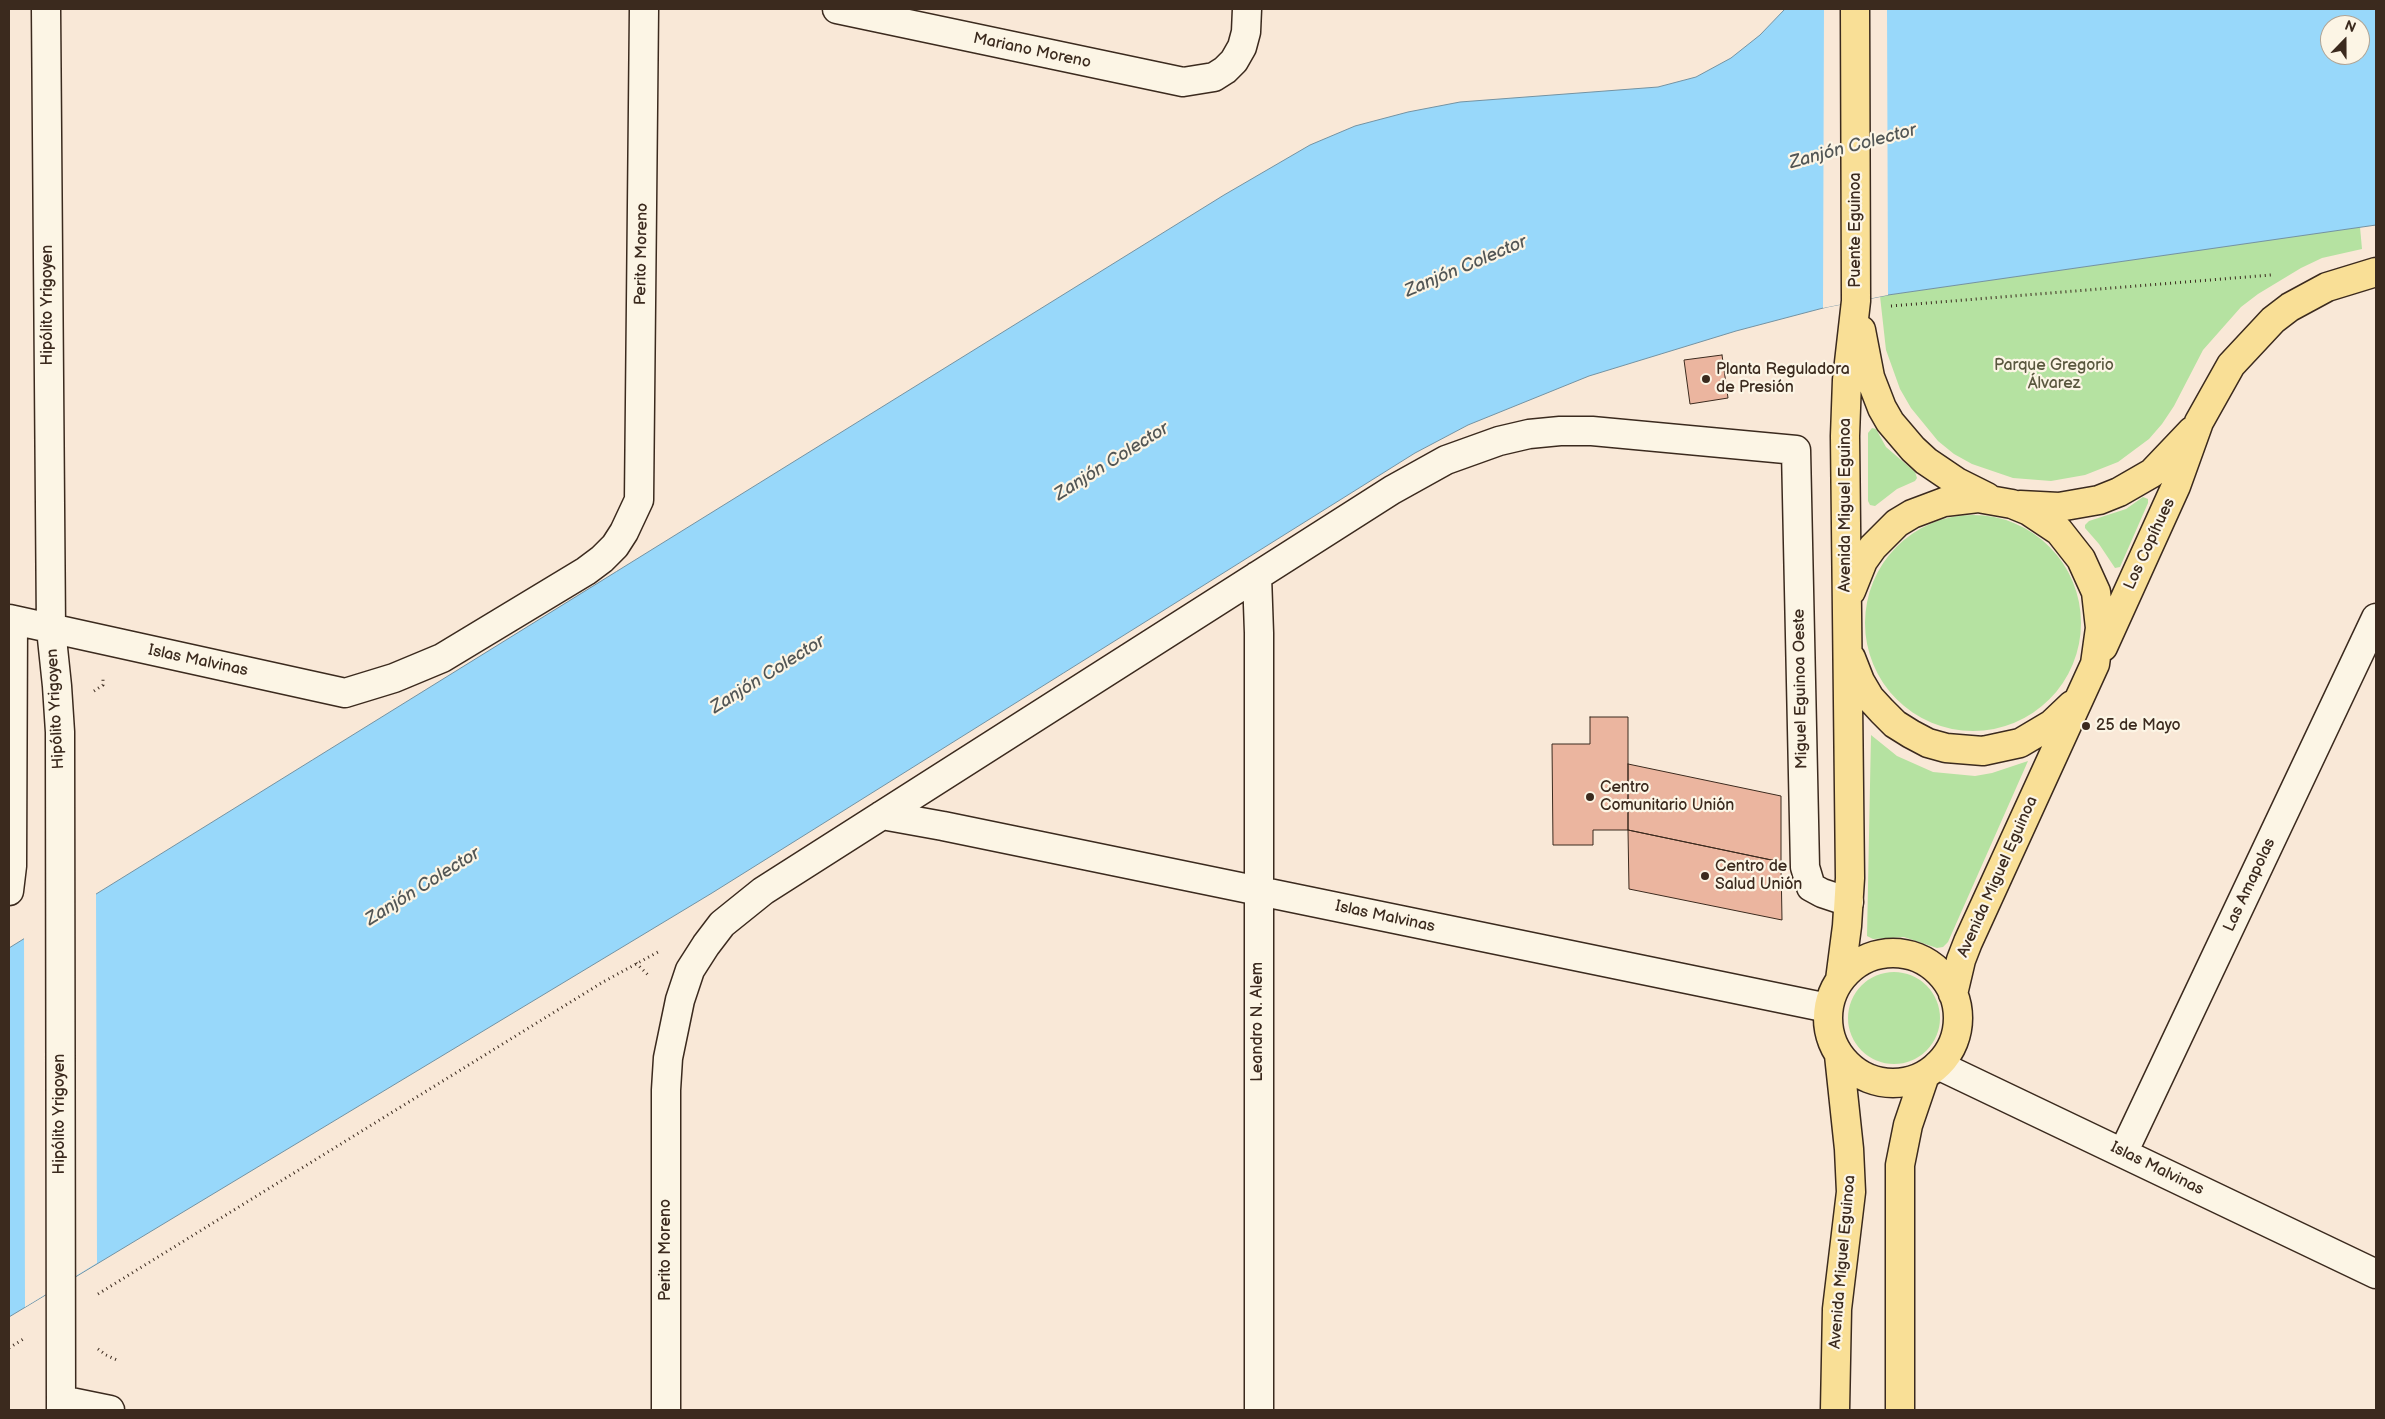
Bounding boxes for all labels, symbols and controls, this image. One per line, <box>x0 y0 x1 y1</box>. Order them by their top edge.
north arrow <box>2320 15 2370 65</box>
text: N <box>2342 17 2358 36</box>
street label: Mariano Moreno <box>971 29 1093 73</box>
water label: Zanjón Colector <box>1787 120 1919 174</box>
street label: Puente Eguinoa <box>1846 172 1866 288</box>
street label: Perito Moreno <box>632 203 652 305</box>
water label: Zanjón Colector <box>1402 232 1530 302</box>
street label: Hipólito Yrigoyen <box>38 245 58 365</box>
park label: Parque Gregorio Álvarez <box>1994 356 2114 394</box>
place label: Planta Reguladora de Presión <box>1716 360 1850 398</box>
marker: Planta Reguladora de Presión <box>1700 373 1712 385</box>
water label: Zanjón Colector <box>1051 418 1173 506</box>
street label: Avenida Miguel Eguinoa <box>1836 418 1856 592</box>
street label: Los Copíhues <box>2120 495 2180 593</box>
street label: Miguel Eguinoa Oeste <box>1790 609 1812 769</box>
water label: Zanjón Colector <box>707 631 829 719</box>
street label: Islas Malvinas <box>146 641 250 681</box>
street label: Hipólito Yrigoyen <box>43 648 69 770</box>
place label: 25 de Mayo <box>2096 716 2181 736</box>
marker: 25 de Mayo <box>2080 720 2092 732</box>
place label: Centro Comunitario Unión <box>1600 778 1734 816</box>
marker: Centro Comunitario Unión <box>1584 791 1596 803</box>
street label: Avenida Miguel Eguinoa <box>1954 793 2042 961</box>
street label: Las Amapolas <box>2220 835 2280 935</box>
water label: Zanjón Colector <box>362 843 484 931</box>
place label: Centro de Salud Unión <box>1715 857 1802 895</box>
marker: Centro de Salud Unión <box>1699 870 1711 882</box>
street label: Islas Malvinas <box>1333 897 1437 937</box>
street label: Leandro N. Alem <box>1248 962 1268 1082</box>
street label: Hipólito Yrigoyen <box>50 1054 70 1174</box>
street label: Islas Malvinas <box>2107 1138 2207 1200</box>
street label: Avenida Miguel Eguinoa <box>1826 1174 1860 1350</box>
street label: Perito Moreno <box>656 1199 676 1301</box>

